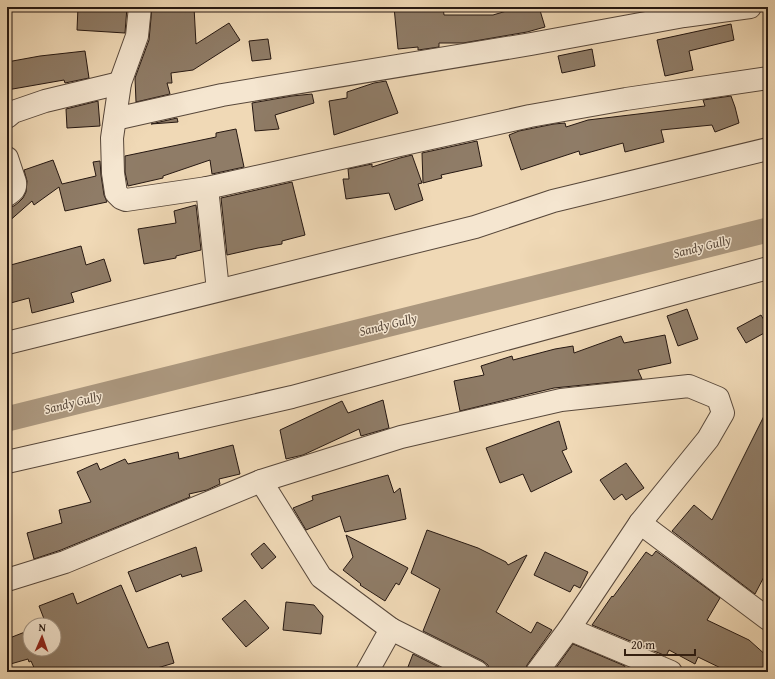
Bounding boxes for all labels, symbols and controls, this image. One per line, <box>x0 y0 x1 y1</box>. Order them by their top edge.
water label: Sandy Gully <box>671 230 733 263</box>
water label: Sandy Gully <box>357 308 419 341</box>
water label: Sandy Gully <box>42 386 104 419</box>
north arrow <box>22 617 62 657</box>
text: N <box>38 619 47 635</box>
scale bar <box>625 631 695 657</box>
text: 20 m <box>631 636 655 653</box>

